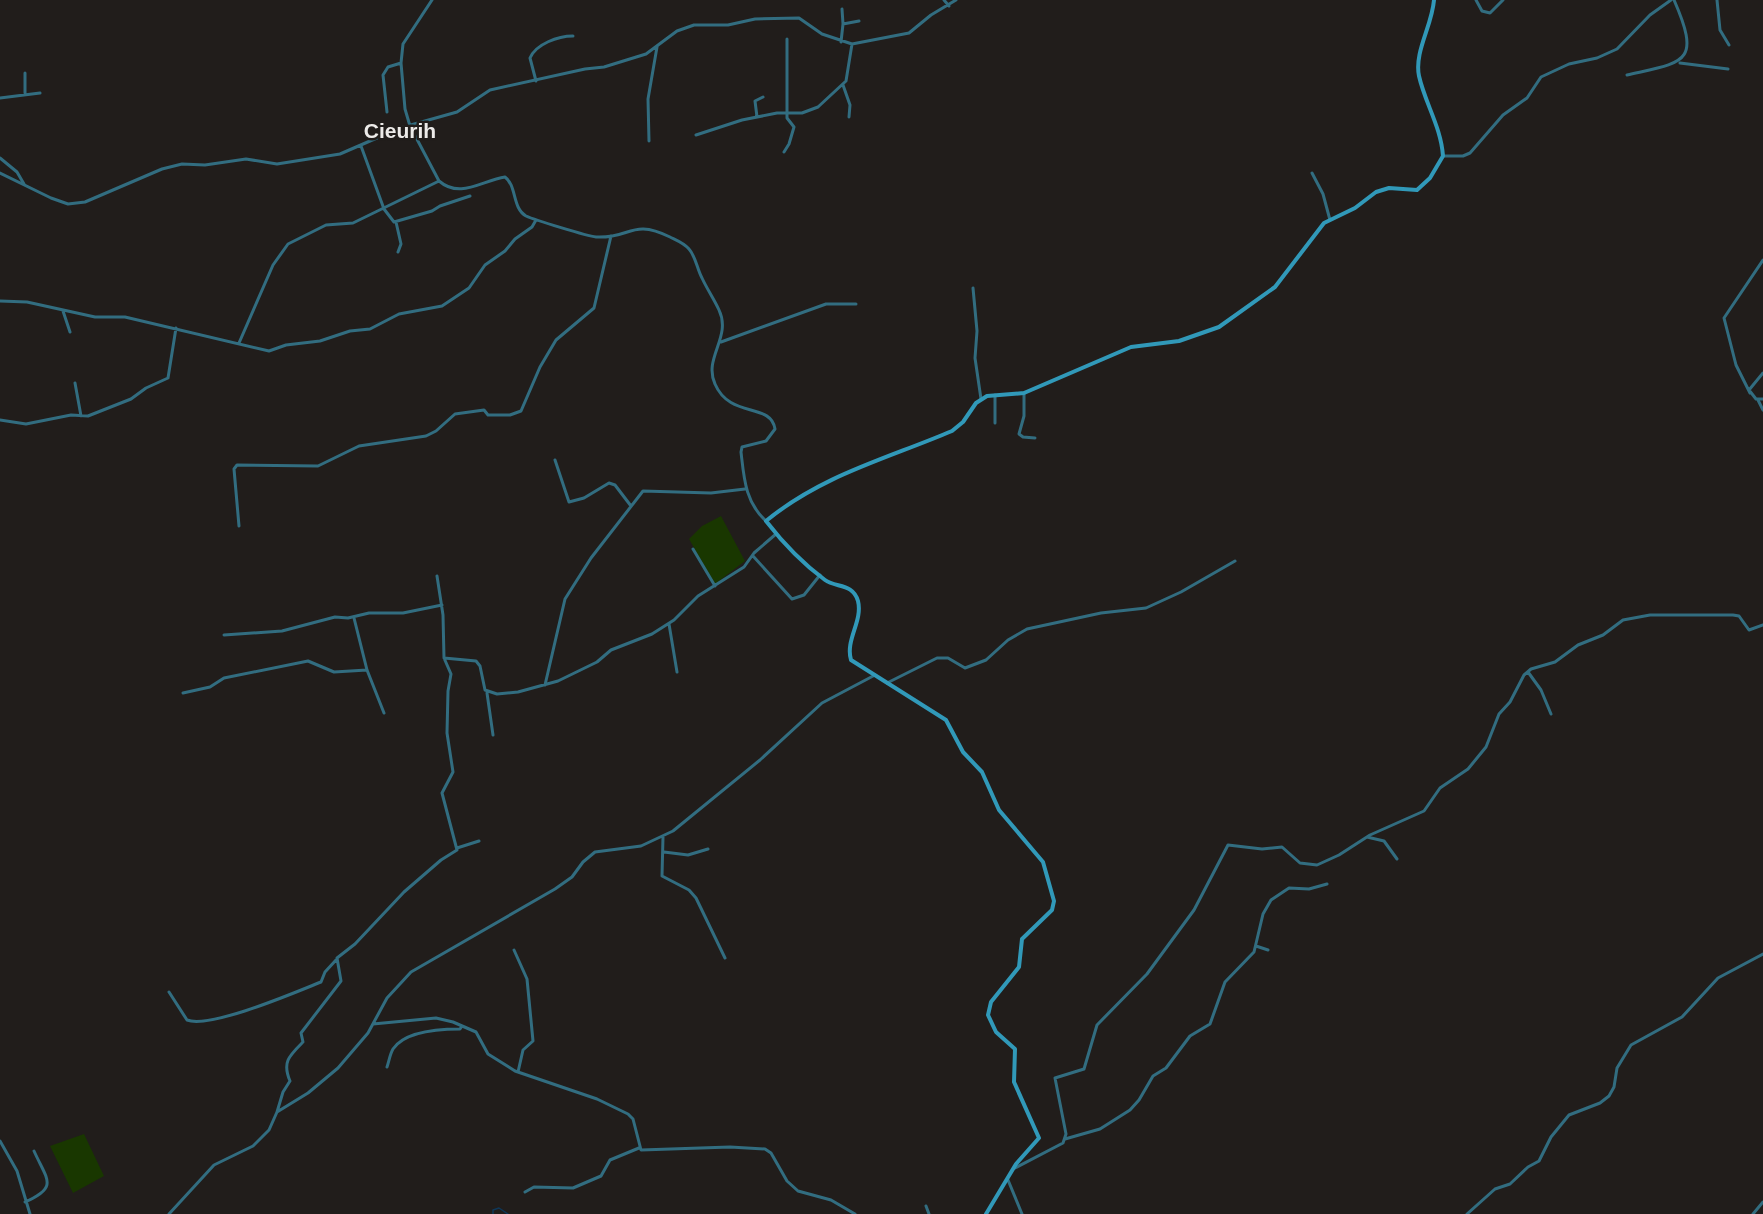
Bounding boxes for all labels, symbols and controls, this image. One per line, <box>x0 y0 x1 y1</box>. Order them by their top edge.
district label: Cieurih <box>364 119 436 142</box>

